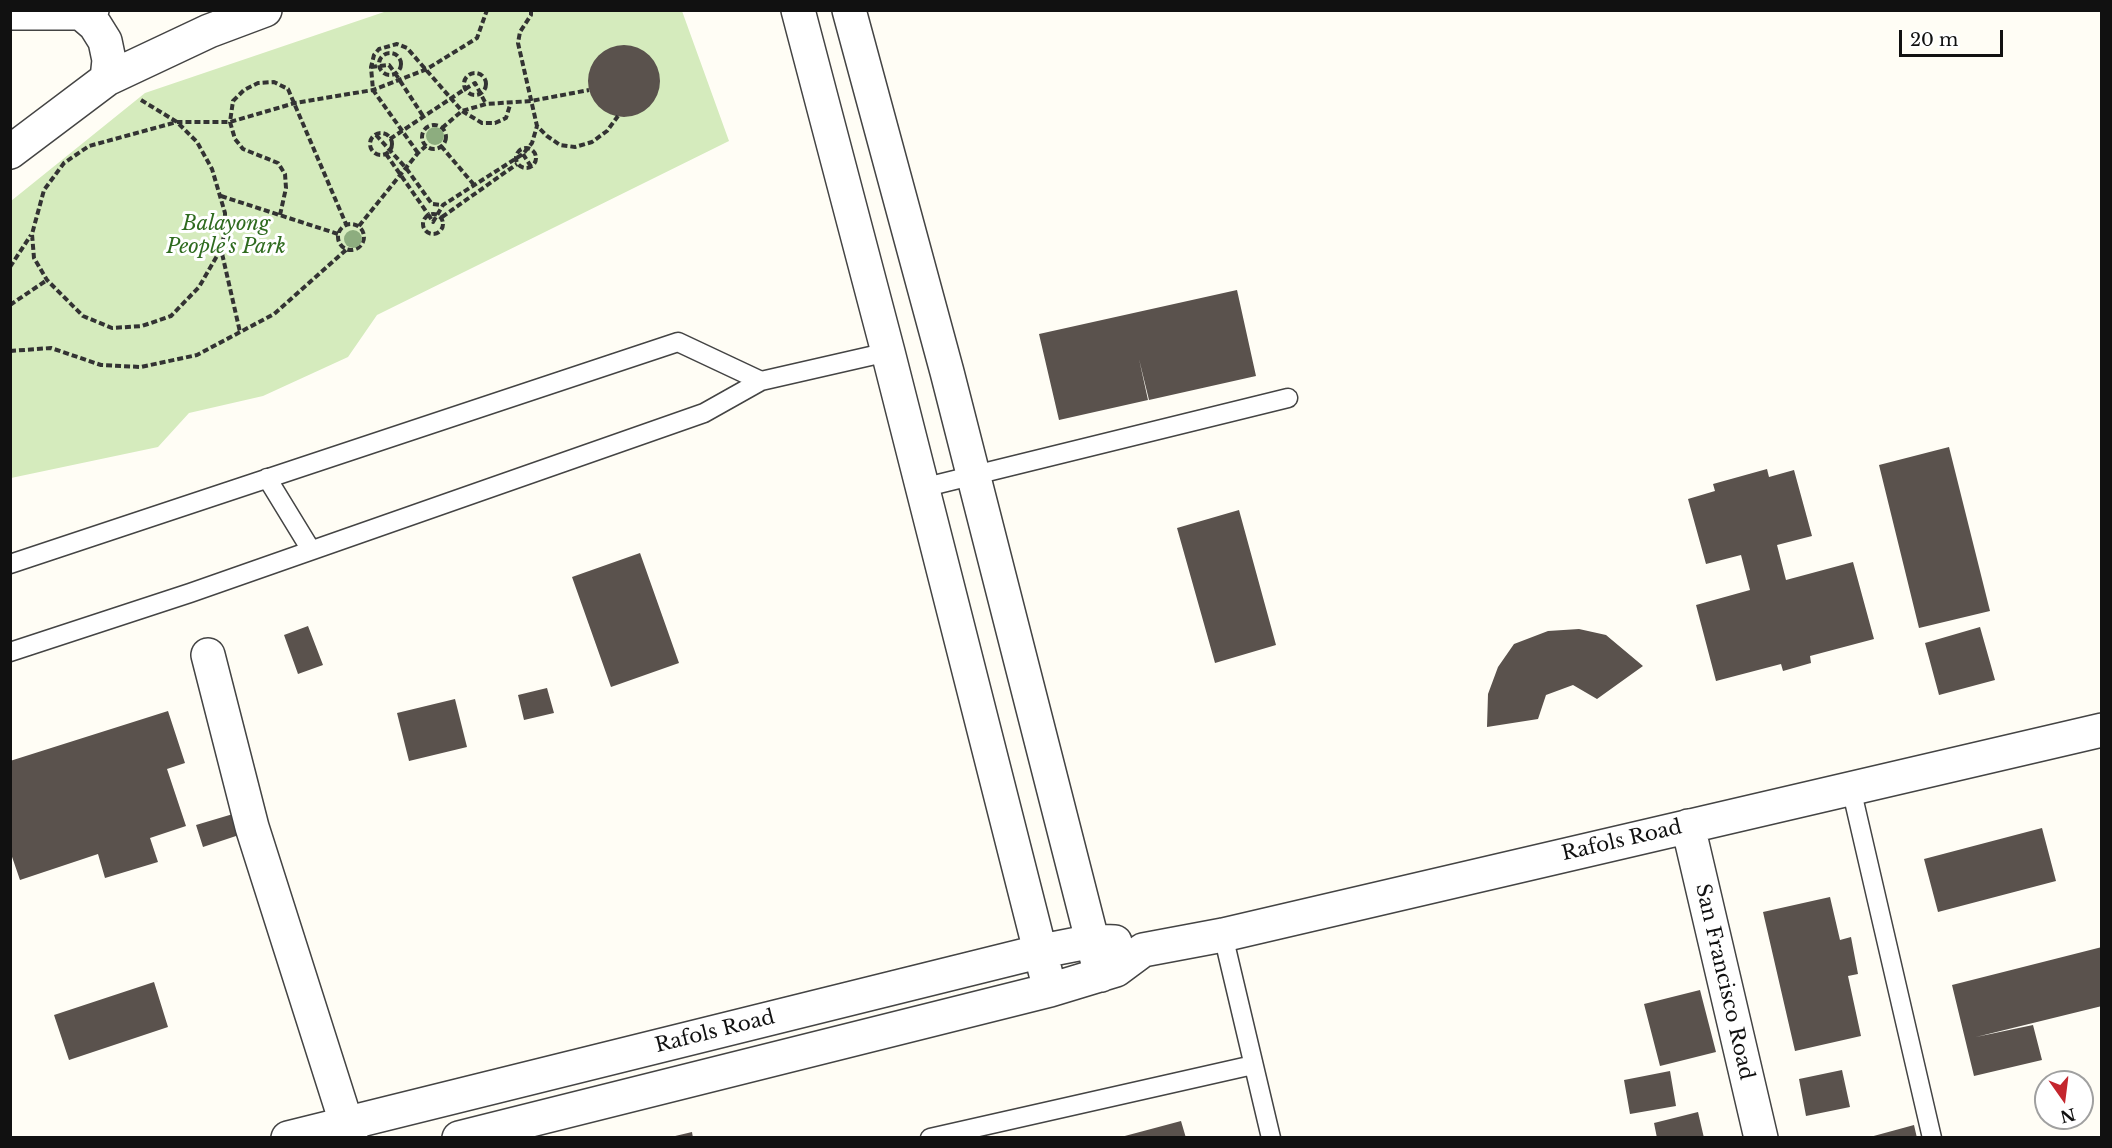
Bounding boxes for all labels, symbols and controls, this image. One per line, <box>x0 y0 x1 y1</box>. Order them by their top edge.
scale bar <box>1902 18 2006 56</box>
text: 20 m <box>1910 29 1958 51</box>
park label: Balayong People's Park <box>166 212 286 259</box>
street label: Rafols Road <box>1560 816 1684 866</box>
street label: San Francisco Road <box>1690 882 1758 1082</box>
street label: Rafols Road <box>653 1006 777 1058</box>
north arrow <box>2034 1070 2094 1130</box>
text: N <box>2058 1104 2078 1127</box>

